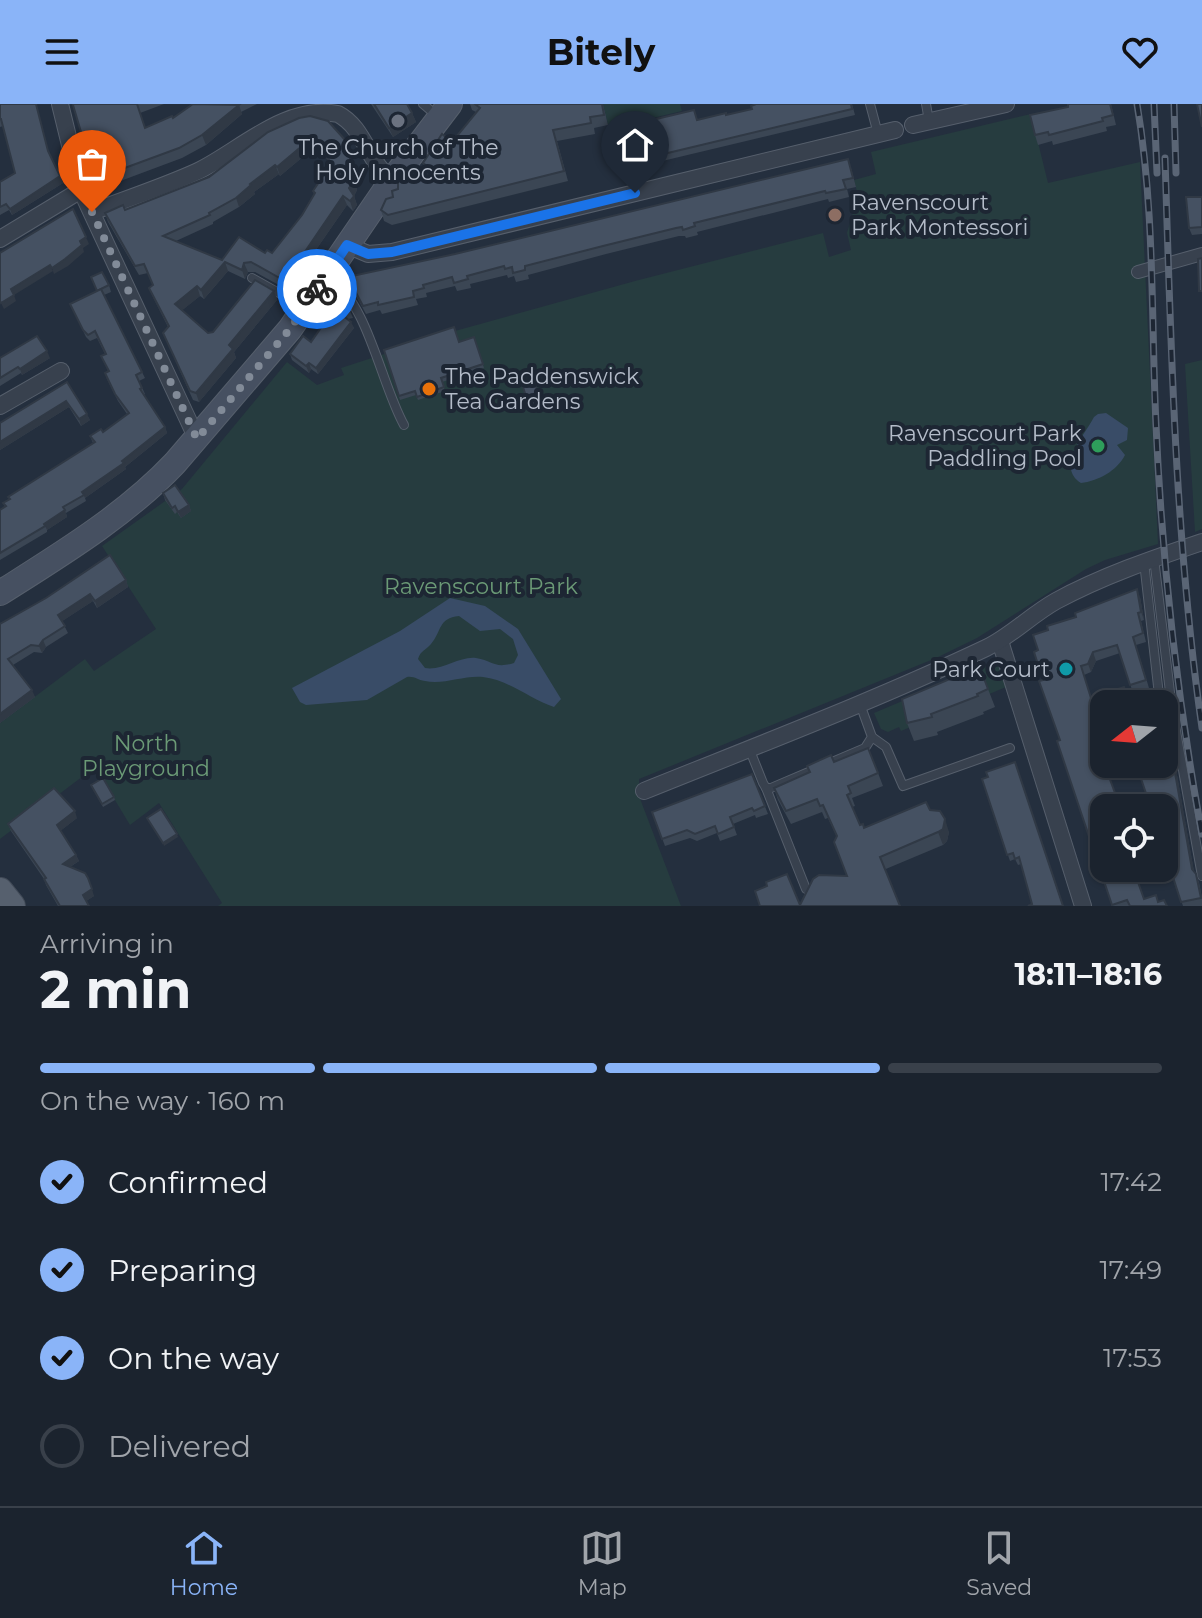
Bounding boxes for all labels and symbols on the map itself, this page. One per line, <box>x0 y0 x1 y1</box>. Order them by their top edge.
pin <box>601 111 669 193</box>
marker: The Church of The Holy Innocents <box>389 112 407 130</box>
pin <box>58 130 126 212</box>
place label: The Church of The Holy Innocents <box>297 134 499 186</box>
place label: Ravenscourt Park Montessori <box>851 189 1028 241</box>
marker: Ravenscourt Park Montessori <box>826 206 844 224</box>
courier <box>277 249 357 329</box>
place label: The Paddenswick Tea Gardens <box>445 363 640 415</box>
marker: The Paddenswick Tea Gardens <box>420 380 438 398</box>
place label: Ravenscourt Park Paddling Pool <box>888 420 1083 472</box>
marker: Ravenscourt Park Paddling Pool <box>1089 437 1107 455</box>
park label: Ravenscourt Park <box>384 573 579 600</box>
place label: Park Court <box>932 656 1050 683</box>
marker: Park Court <box>1057 660 1075 678</box>
north arrow <box>1090 690 1178 778</box>
park label: North Playground <box>82 730 210 782</box>

